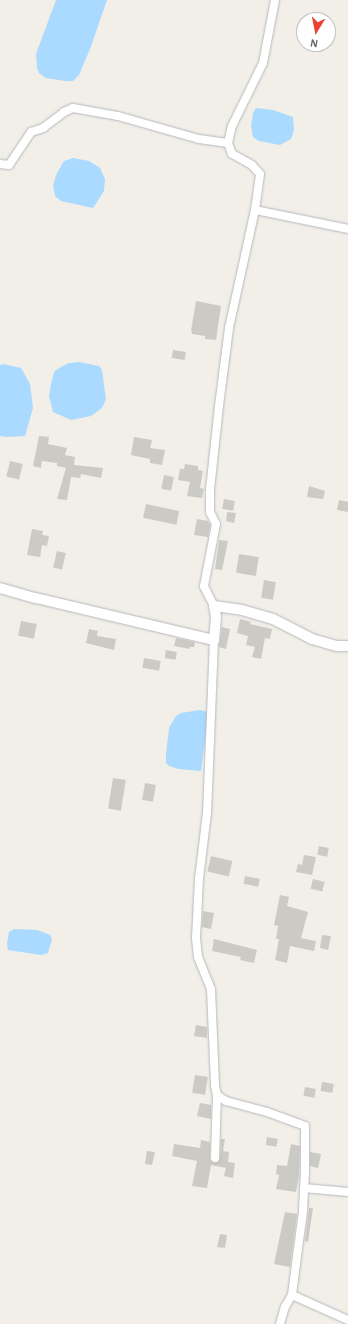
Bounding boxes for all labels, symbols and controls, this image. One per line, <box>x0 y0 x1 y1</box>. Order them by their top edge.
north arrow <box>296 12 336 52</box>
text: N <box>309 37 319 49</box>

